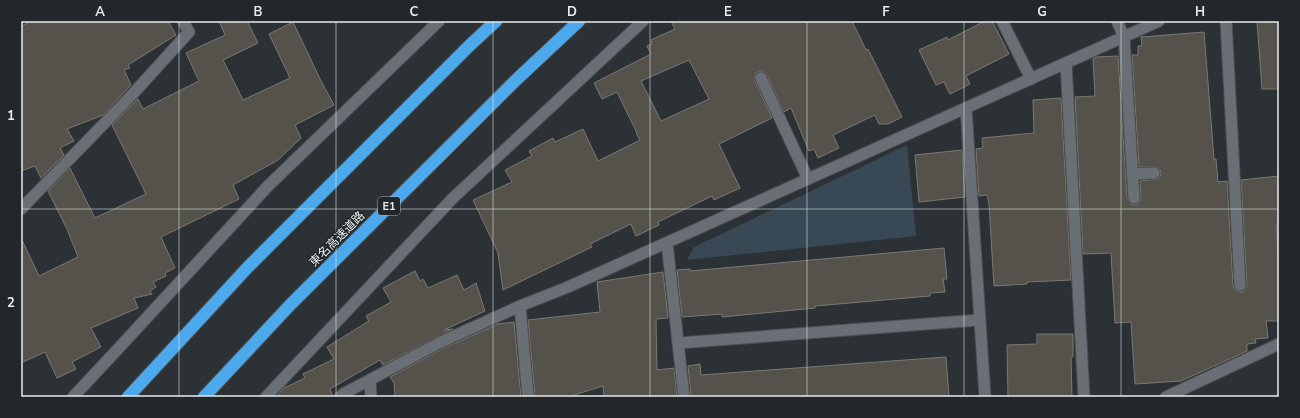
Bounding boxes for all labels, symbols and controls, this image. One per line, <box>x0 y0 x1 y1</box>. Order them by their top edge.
text: A <box>95 3 105 21</box>
text: B <box>254 3 263 21</box>
text: C <box>410 3 419 21</box>
text: D <box>567 3 577 21</box>
text: E <box>724 3 732 21</box>
text: F <box>882 3 890 21</box>
text: G <box>1037 3 1047 21</box>
text: H <box>1195 3 1205 21</box>
text: 1 <box>7 107 15 125</box>
road number: E1 <box>378 197 400 215</box>
street label: 東名高速道路 <box>306 208 368 270</box>
text: 2 <box>7 294 15 312</box>

